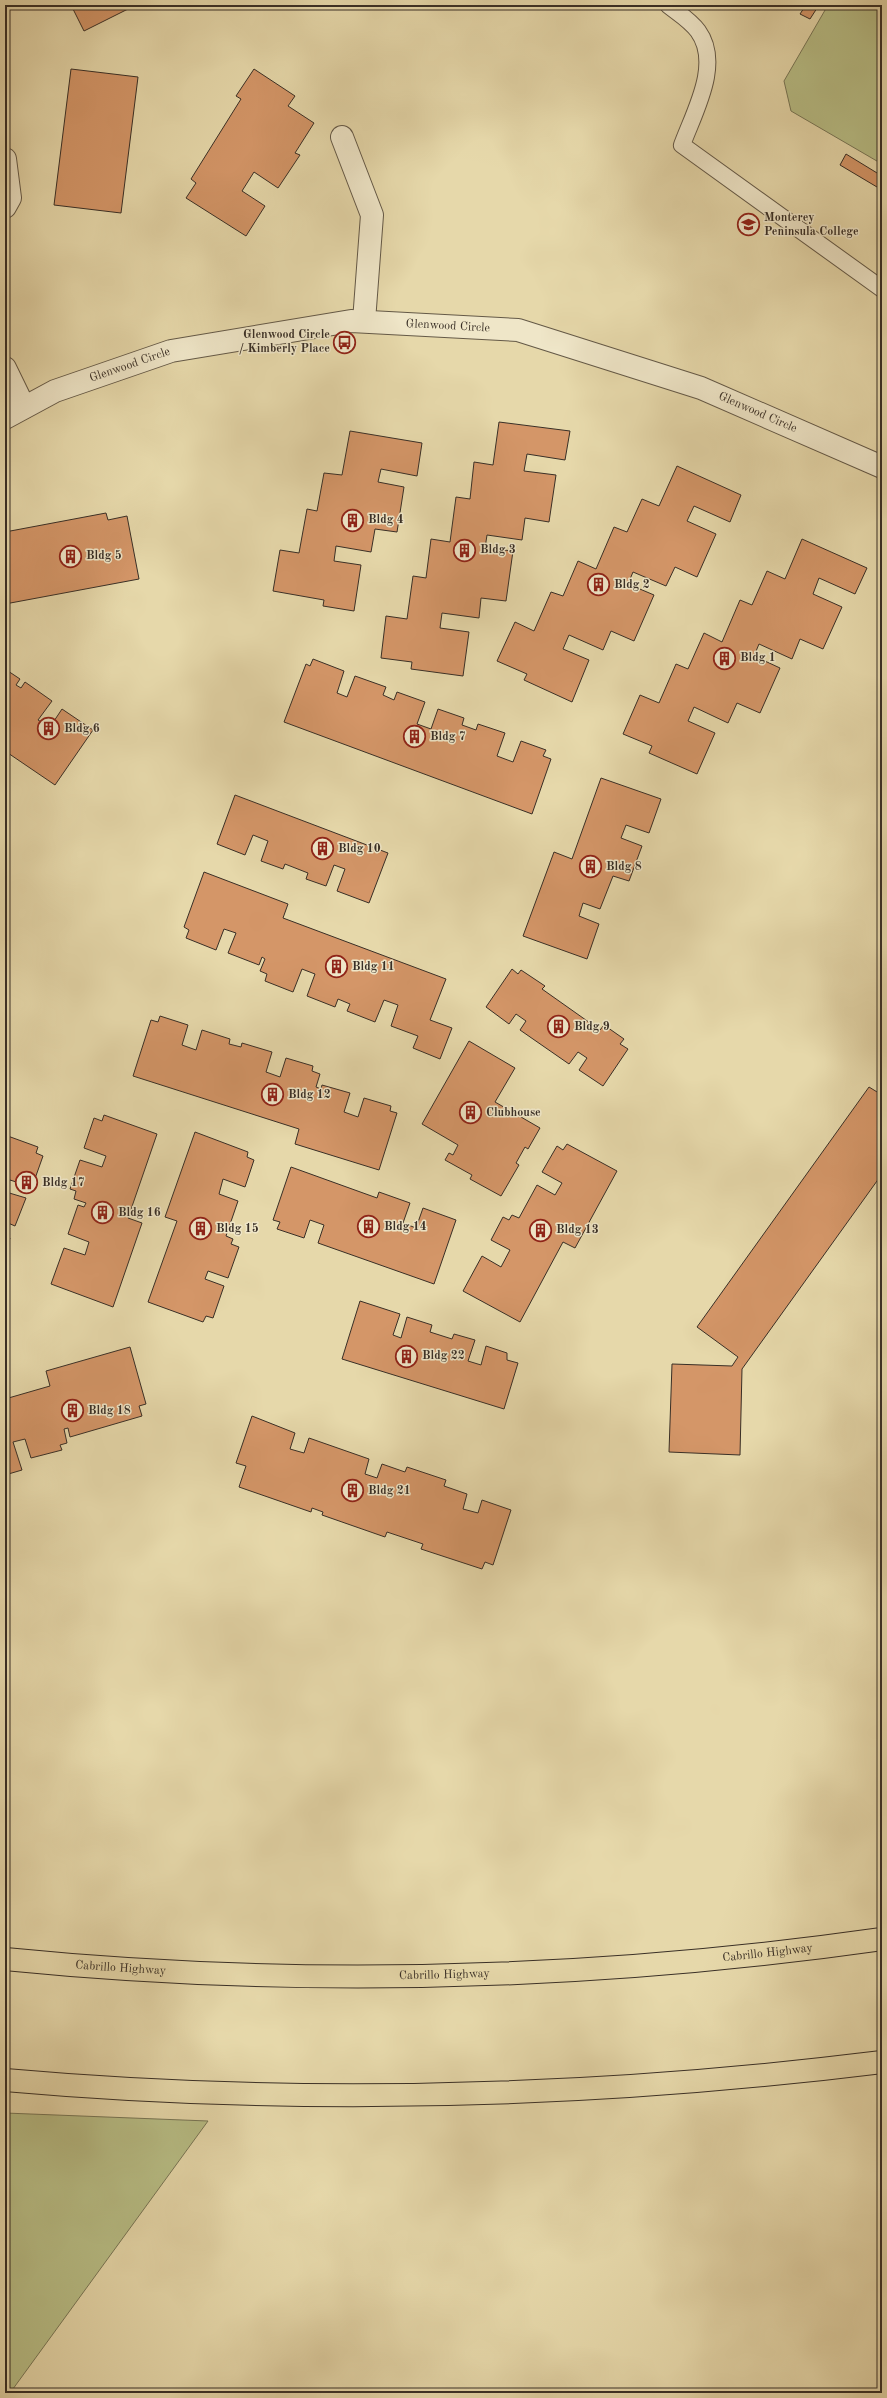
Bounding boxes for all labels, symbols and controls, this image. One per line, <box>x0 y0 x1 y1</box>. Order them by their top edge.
school or university icon: Monterey Peninsula College <box>735 212 761 238</box>
place label: Monterey Peninsula College <box>764 212 859 238</box>
street label: Glenwood Circle <box>405 318 491 335</box>
place label: Glenwood Circle / Kimberly Place <box>239 329 330 355</box>
bus stop icon: Glenwood Circle / Kimberly Place <box>332 329 358 355</box>
street label: Glenwood Circle <box>88 346 172 385</box>
street label: Glenwood Circle <box>717 390 799 435</box>
building icon: Bldg 4 <box>339 507 365 533</box>
place label: Bldg 4 <box>368 514 404 526</box>
building icon: Bldg 3 <box>451 537 477 563</box>
building icon: Bldg 5 <box>57 543 83 569</box>
place label: Bldg 3 <box>480 544 516 556</box>
place label: Bldg 5 <box>86 549 122 562</box>
building icon: Bldg 2 <box>586 572 612 598</box>
place label: Bldg 2 <box>614 579 650 591</box>
building icon: Bldg 1 <box>712 645 738 671</box>
place label: Bldg 1 <box>740 652 776 664</box>
building icon: Bldg 6 <box>35 716 61 742</box>
place label: Bldg 6 <box>64 723 100 735</box>
building icon: Bldg 7 <box>401 724 427 750</box>
place label: Bldg 7 <box>430 731 466 743</box>
building icon: Bldg 10 <box>309 836 335 862</box>
place label: Bldg 10 <box>338 843 381 855</box>
building icon: Bldg 8 <box>578 854 604 880</box>
place label: Bldg 8 <box>606 861 642 873</box>
building icon: Bldg 11 <box>324 954 350 980</box>
place label: Bldg 11 <box>352 961 395 973</box>
building icon: Bldg 9 <box>546 1014 572 1040</box>
place label: Bldg 9 <box>574 1021 610 1033</box>
building icon: Bldg 12 <box>259 1082 285 1108</box>
place label: Bldg 12 <box>288 1089 331 1101</box>
building icon: Clubhouse <box>458 1100 484 1126</box>
place label: Clubhouse <box>486 1107 541 1119</box>
building icon: Bldg 17 <box>14 1170 40 1196</box>
place label: Bldg 17 <box>42 1177 85 1189</box>
building icon: Bldg 16 <box>90 1200 116 1226</box>
place label: Bldg 16 <box>118 1207 161 1219</box>
building icon: Bldg 14 <box>355 1214 381 1240</box>
building icon: Bldg 15 <box>188 1216 214 1242</box>
building icon: Bldg 13 <box>528 1217 554 1243</box>
place label: Bldg 14 <box>384 1221 427 1233</box>
place label: Bldg 15 <box>216 1222 259 1235</box>
place label: Bldg 13 <box>556 1224 599 1236</box>
building icon: Bldg 22 <box>393 1343 419 1369</box>
place label: Bldg 22 <box>422 1350 465 1362</box>
building icon: Bldg 18 <box>60 1398 86 1424</box>
place label: Bldg 18 <box>88 1405 131 1417</box>
building icon: Bldg 21 <box>340 1478 366 1504</box>
place label: Bldg 21 <box>368 1485 411 1497</box>
street label: Cabrillo Highway <box>722 1942 814 1964</box>
street label: Cabrillo Highway <box>75 1959 167 1977</box>
street label: Cabrillo Highway <box>399 1968 491 1982</box>

